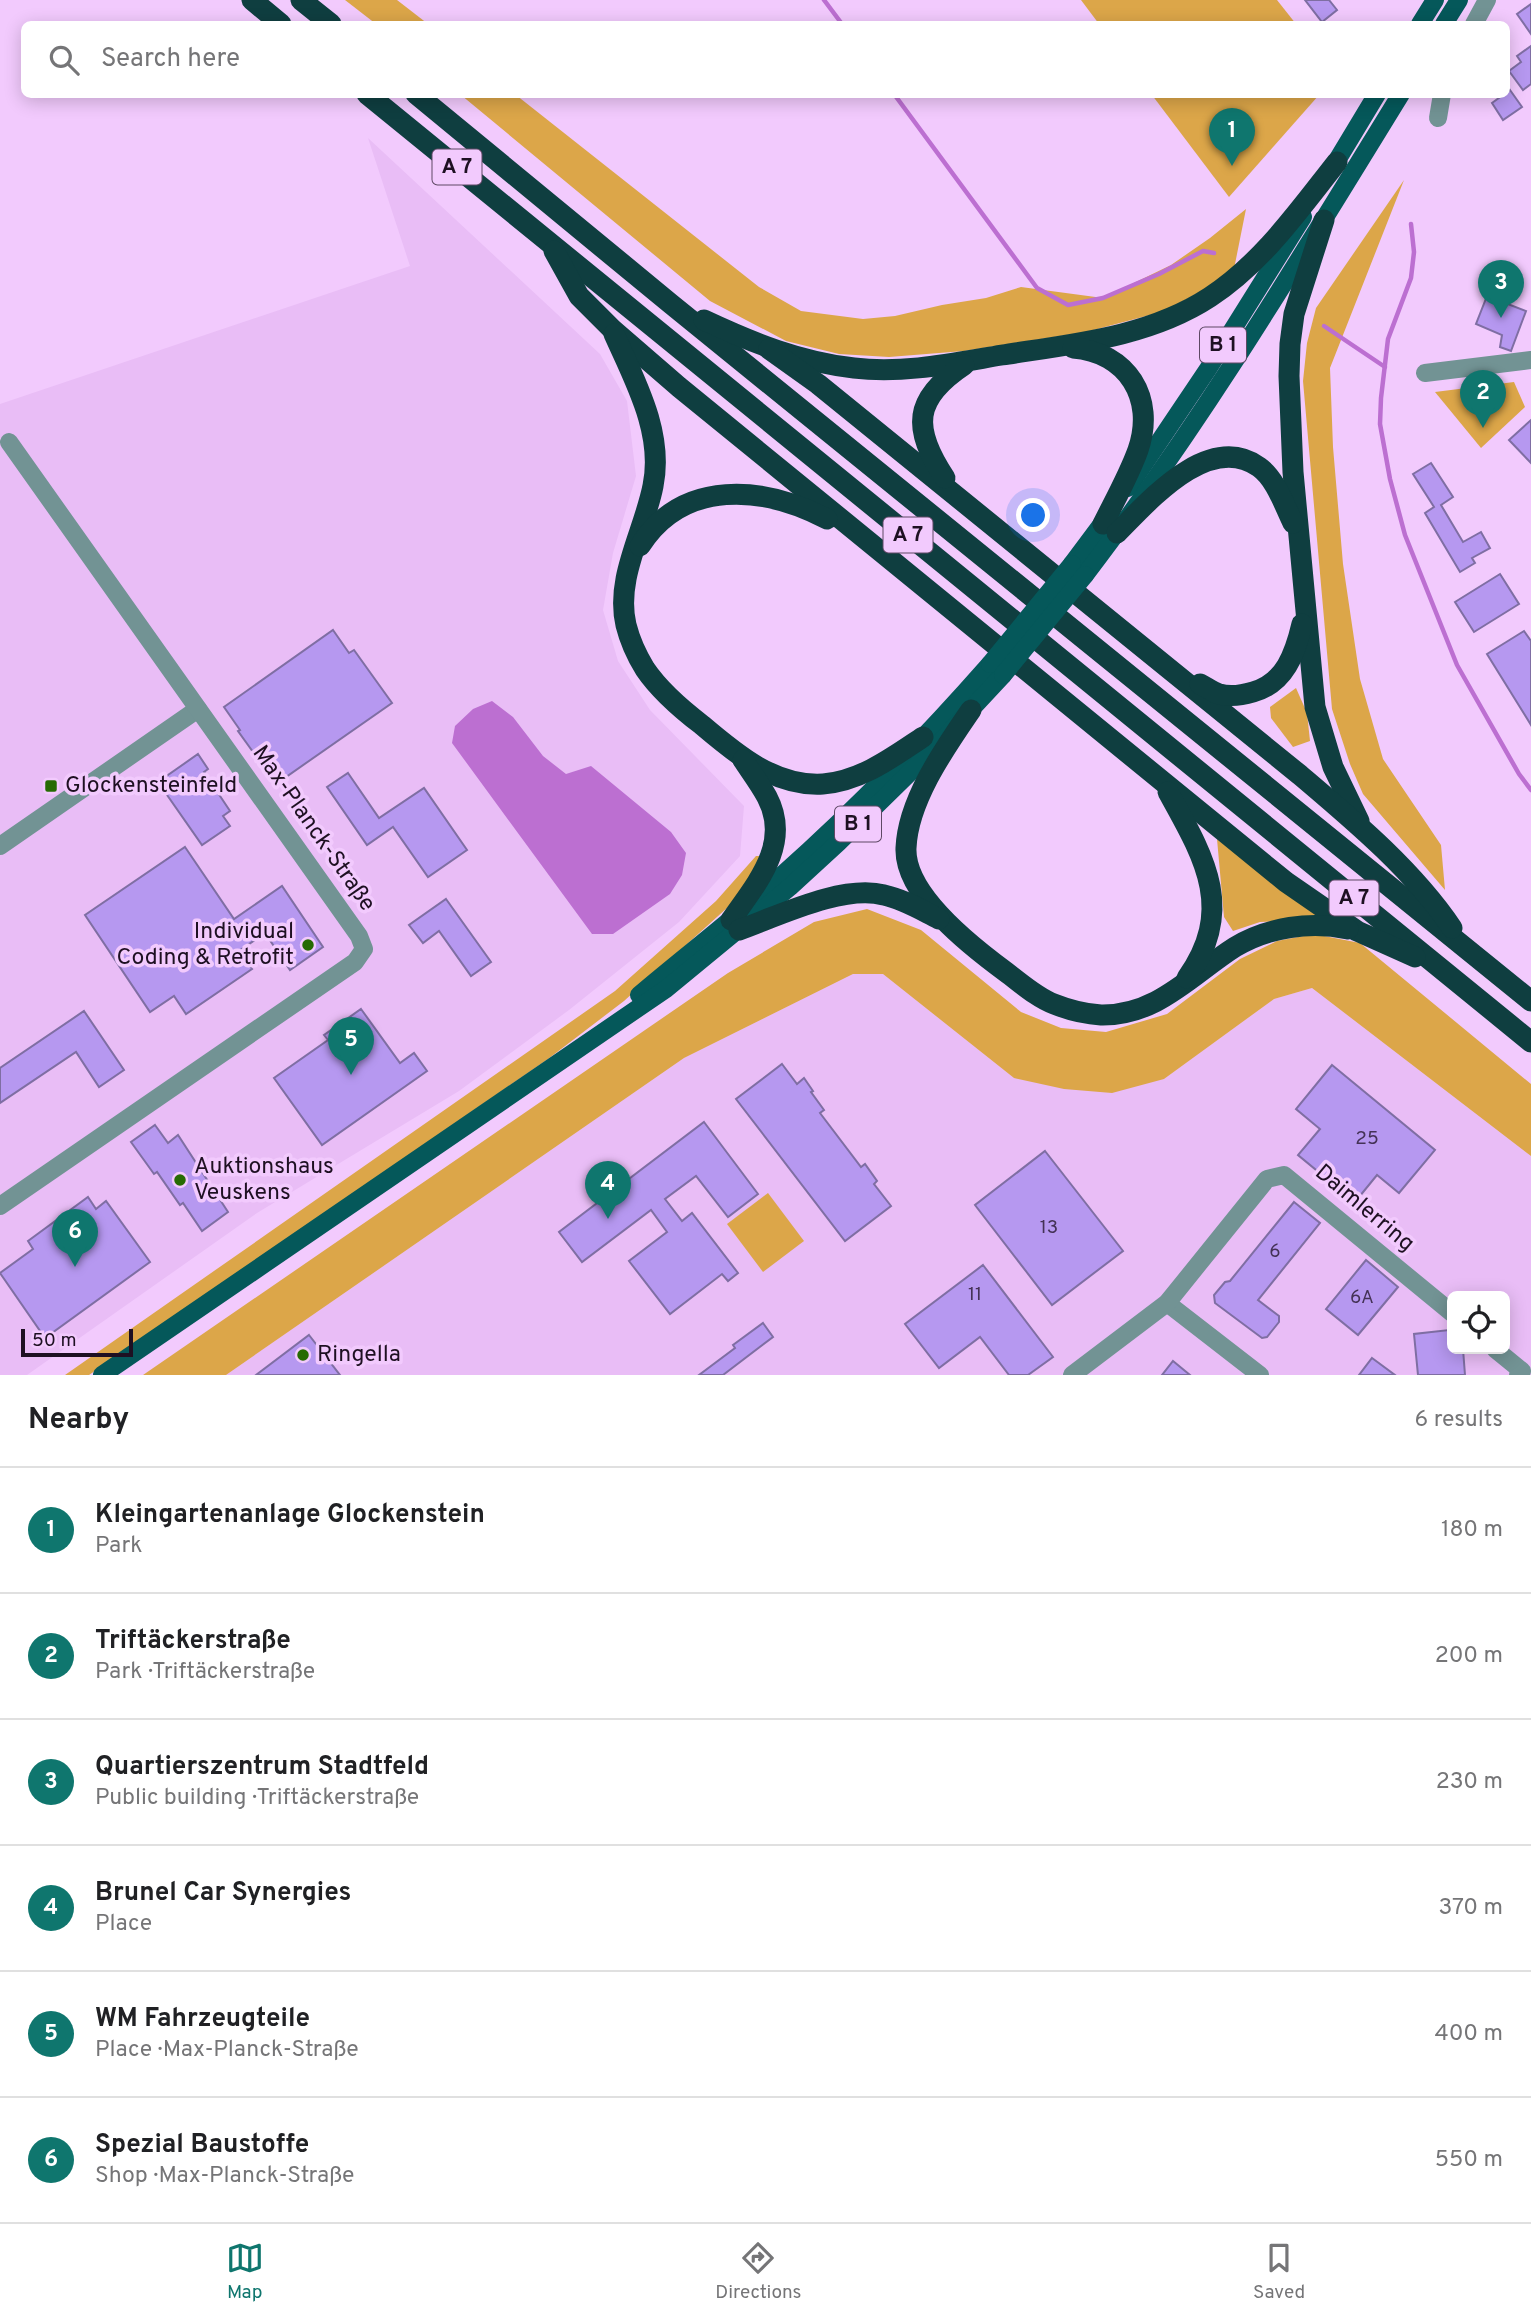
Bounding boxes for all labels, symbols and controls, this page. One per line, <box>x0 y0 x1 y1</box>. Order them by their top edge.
search box <box>21 21 1510 98</box>
icon: search <box>45 41 83 79</box>
text: Search here <box>101 43 240 76</box>
pin: 1 <box>1209 108 1255 166</box>
road number: A 7 <box>433 150 482 184</box>
pin: 3 <box>1478 260 1524 318</box>
road number: B 1 <box>1200 328 1246 362</box>
pin: 2 <box>1460 370 1506 428</box>
your location <box>1016 498 1050 532</box>
road number: A 7 <box>884 518 932 552</box>
street label: Max-Planck-Straße <box>245 741 381 917</box>
place label: Glockensteinfeld <box>65 772 237 801</box>
marker: Glockensteinfeld <box>43 778 59 794</box>
road number: B 1 <box>835 806 881 842</box>
road number: A 7 <box>1330 880 1378 916</box>
place label: Individual Coding & Retrofit <box>117 918 294 973</box>
marker: Individual Coding & Retrofit <box>300 937 316 953</box>
pin: 5 <box>328 1017 374 1075</box>
house number: 25 <box>1355 1127 1379 1151</box>
place label: Auktionshaus Veuskens <box>194 1153 334 1208</box>
street label: Daimlerring <box>1308 1159 1420 1259</box>
pin: 4 <box>585 1161 631 1219</box>
marker: Auktionshaus Veuskens <box>172 1172 188 1188</box>
pin: 6 <box>52 1209 98 1267</box>
house number: 13 <box>1040 1216 1058 1240</box>
house number: 6 <box>1269 1240 1281 1264</box>
house number: 11 <box>968 1283 982 1307</box>
house number: 6A <box>1350 1286 1374 1310</box>
map controls <box>1447 1291 1510 1354</box>
button: locate <box>1447 1291 1510 1354</box>
scale bar <box>21 1326 133 1358</box>
text: 50 m <box>32 1329 77 1353</box>
place label: Ringella <box>317 1341 401 1370</box>
marker: Ringella <box>295 1347 311 1363</box>
text: Nearby <box>28 1402 129 1439</box>
text: 6 results <box>1415 1406 1503 1435</box>
text: Kleingartenanlage Glockenstein <box>95 1499 485 1532</box>
text: 1 <box>46 1516 56 1545</box>
text: 180 m <box>1441 1516 1503 1545</box>
text: Park <box>95 1532 142 1561</box>
text: Triftäckerstraße <box>95 1625 291 1658</box>
text: 2 <box>44 1642 58 1671</box>
text: 200 m <box>1435 1642 1503 1671</box>
text: Park · Triftäckerstraße <box>95 1658 315 1687</box>
text: Quartierszentrum Stadtfeld <box>95 1751 429 1784</box>
text: 3 <box>44 1768 58 1797</box>
text: 230 m <box>1436 1768 1503 1797</box>
text: Public building · Triftäckerstraße <box>95 1784 419 1813</box>
text: Brunel Car Synergies <box>95 1877 351 1910</box>
text: 4 <box>44 1894 58 1923</box>
text: 370 m <box>1438 1894 1503 1923</box>
text: Place <box>95 1910 152 1939</box>
text: WM Fahrzeugteile <box>95 2003 310 2036</box>
text: 5 <box>44 2020 58 2049</box>
text: 400 m <box>1434 2020 1503 2049</box>
text: Place · Max-Planck-Straße <box>95 2036 359 2065</box>
text: Spezial Baustoffe <box>95 2129 309 2162</box>
text: 6 <box>44 2146 58 2175</box>
text: 550 m <box>1435 2146 1503 2175</box>
text: Shop · Max-Planck-Straße <box>95 2162 354 2191</box>
tab: Map <box>226 2239 264 2305</box>
tab: Directions <box>715 2239 802 2305</box>
tab: Saved <box>1253 2239 1305 2305</box>

